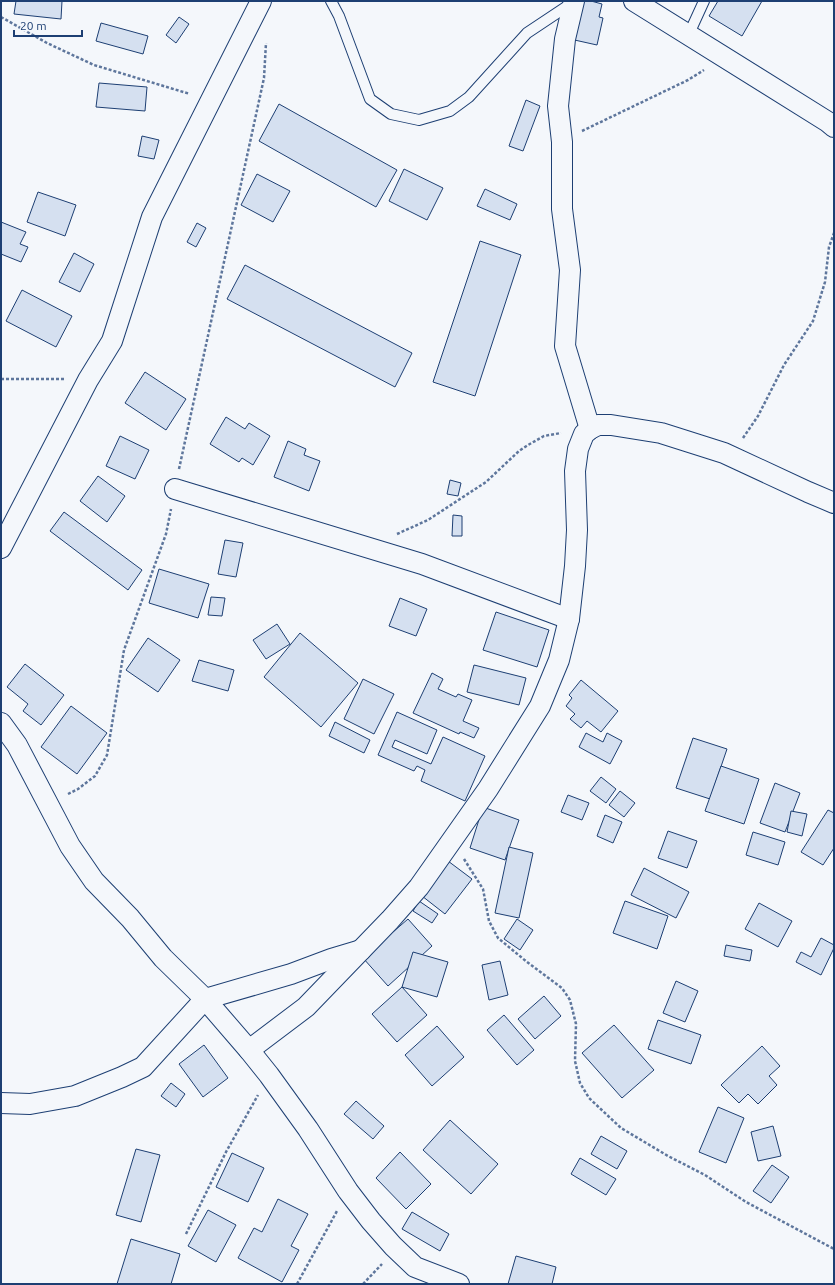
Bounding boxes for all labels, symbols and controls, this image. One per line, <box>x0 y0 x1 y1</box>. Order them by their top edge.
scale bar <box>14 12 82 38</box>
text: 20 m <box>20 19 47 32</box>

